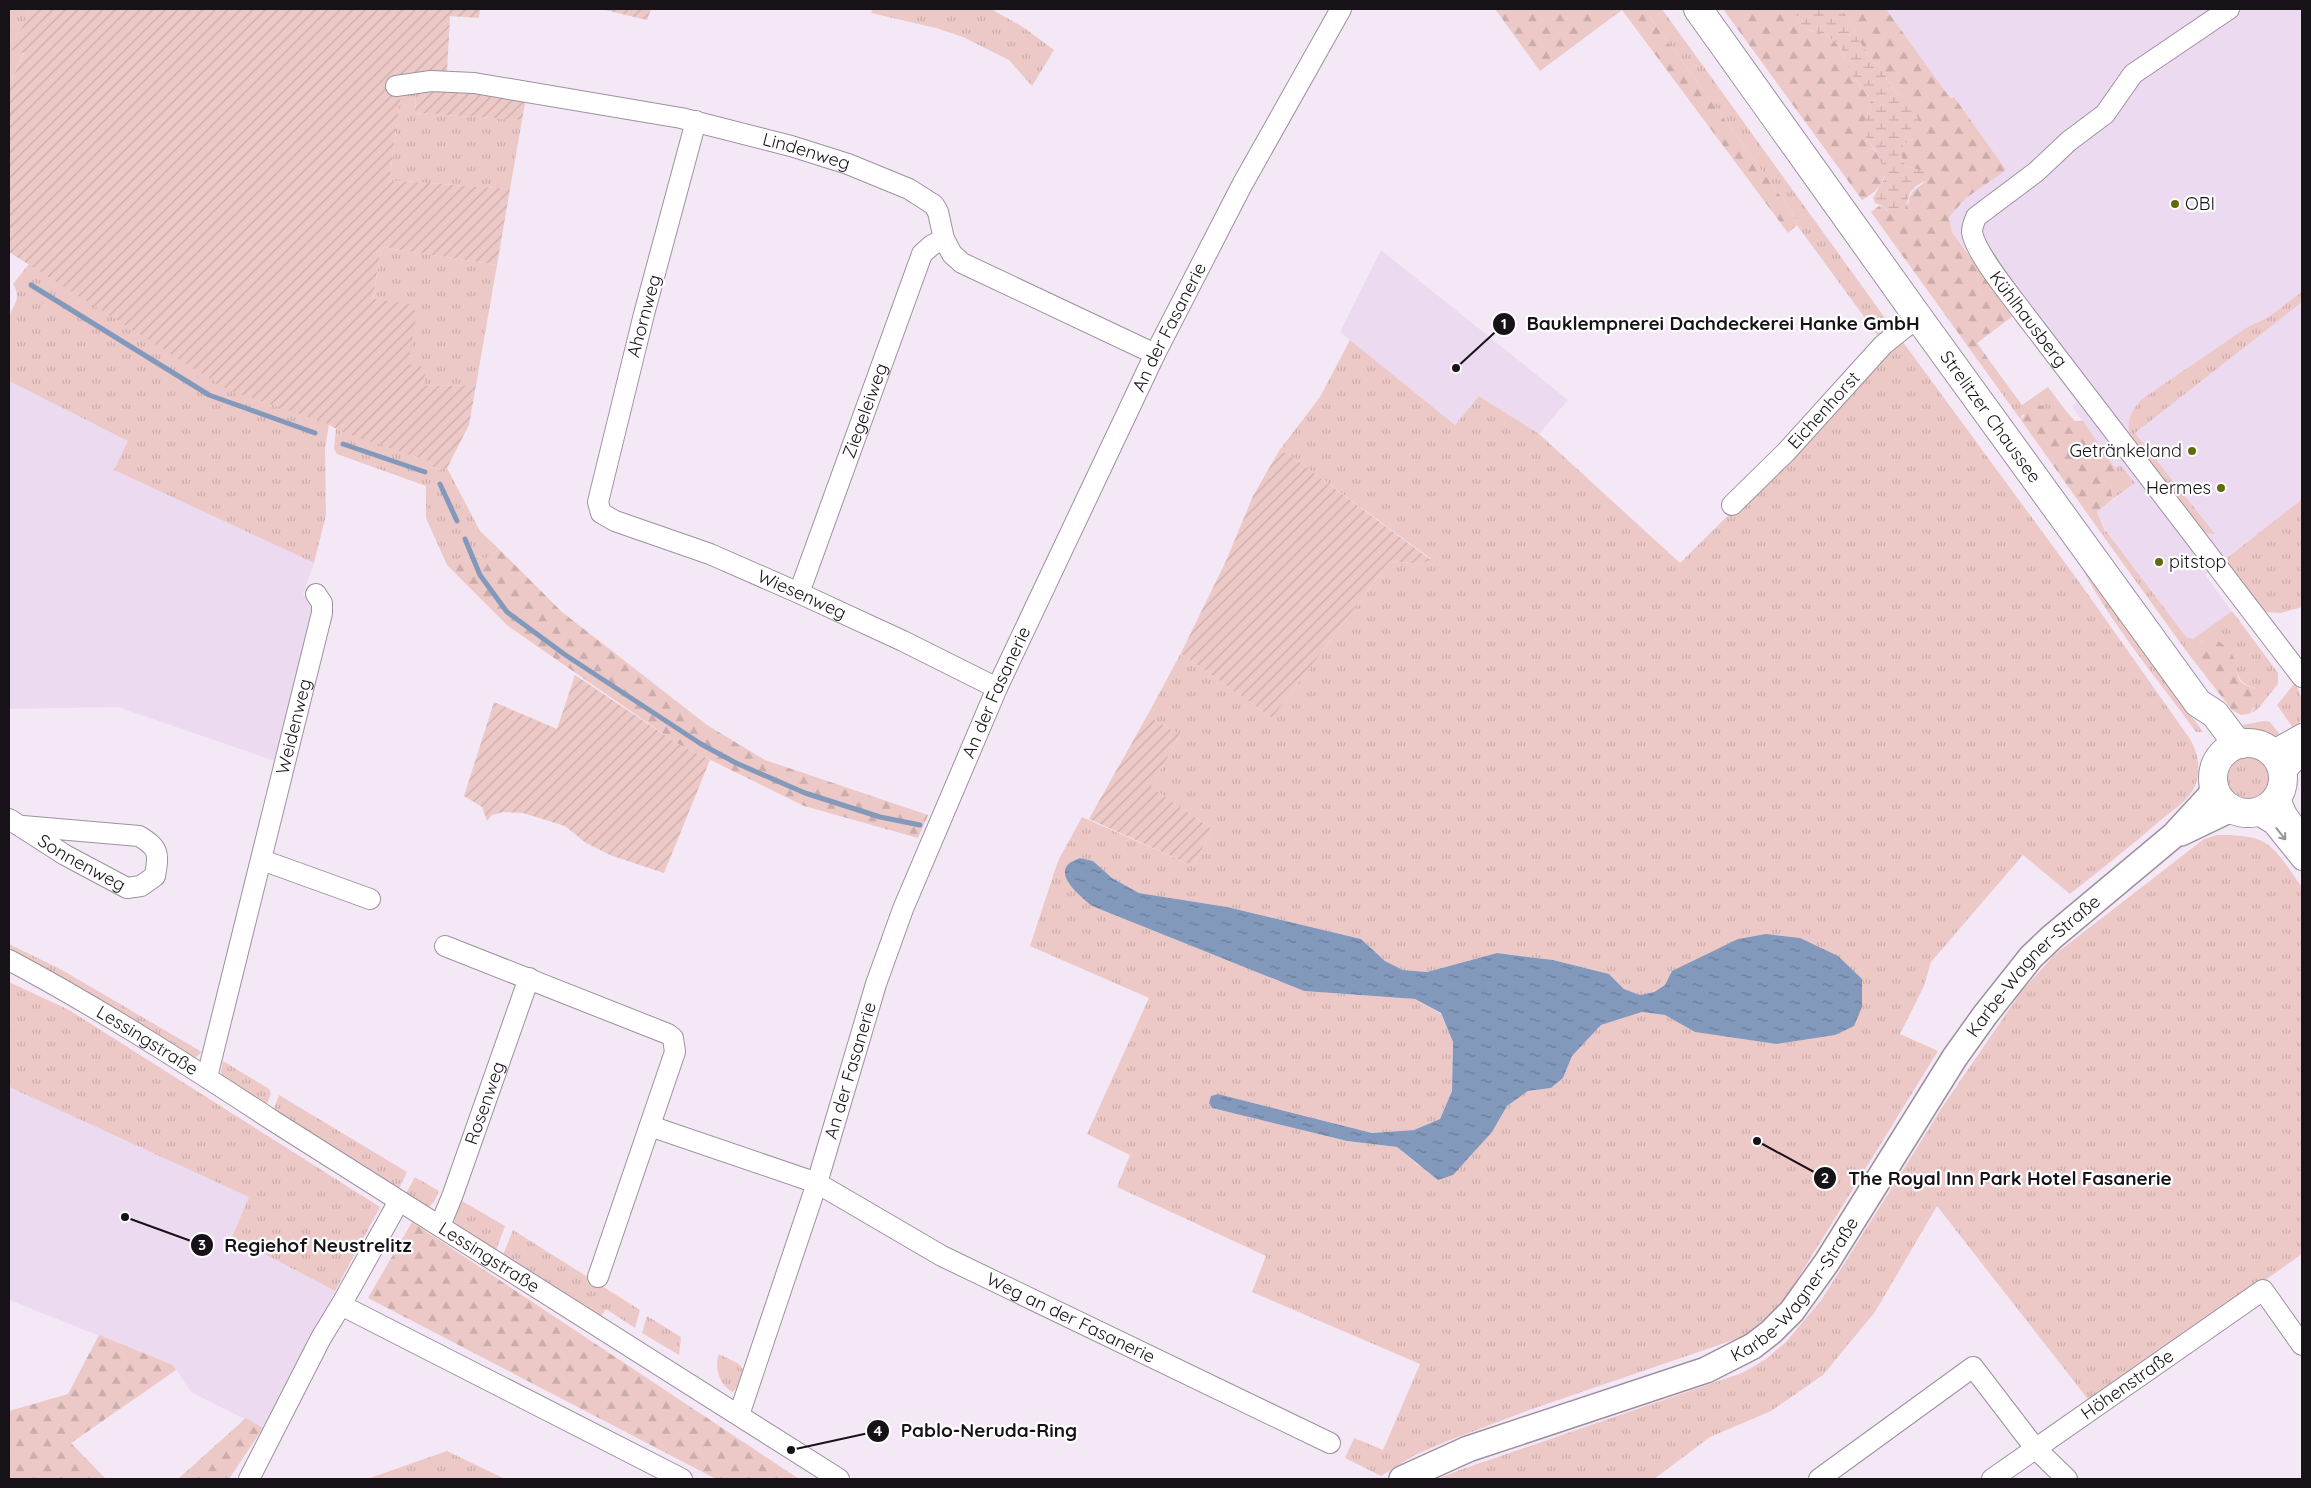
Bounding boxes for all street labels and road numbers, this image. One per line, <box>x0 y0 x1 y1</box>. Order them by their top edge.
street label: Lindenweg <box>760 127 853 175</box>
street label: An der Fasanerie <box>1127 259 1211 395</box>
street label: Kühlhausberg <box>1985 266 2073 372</box>
street label: Ahornweg <box>621 272 666 360</box>
street label: Strelitzer Chaussee <box>1935 346 2047 487</box>
street label: Ziegeleiweg <box>837 360 892 461</box>
street label: Eichenhorst <box>1782 366 1865 454</box>
street label: Wiesenweg <box>754 564 850 624</box>
street label: An der Fasanerie <box>957 623 1035 761</box>
street label: Weidenweg <box>270 676 316 777</box>
street label: Sonnenweg <box>34 829 130 896</box>
street label: Karbe-Wagner-Straße <box>1961 890 2105 1041</box>
street label: An der Fasanerie <box>819 999 881 1142</box>
street label: Lessingstraße <box>93 1000 203 1080</box>
street label: Rosenweg <box>459 1058 510 1148</box>
street label: Karbe-Wagner-Straße <box>1727 1213 1863 1367</box>
street label: Lessingstraße <box>435 1217 544 1298</box>
street label: Weg an der Fasanerie <box>983 1267 1159 1368</box>
street label: Höhenstraße <box>2076 1344 2178 1425</box>

